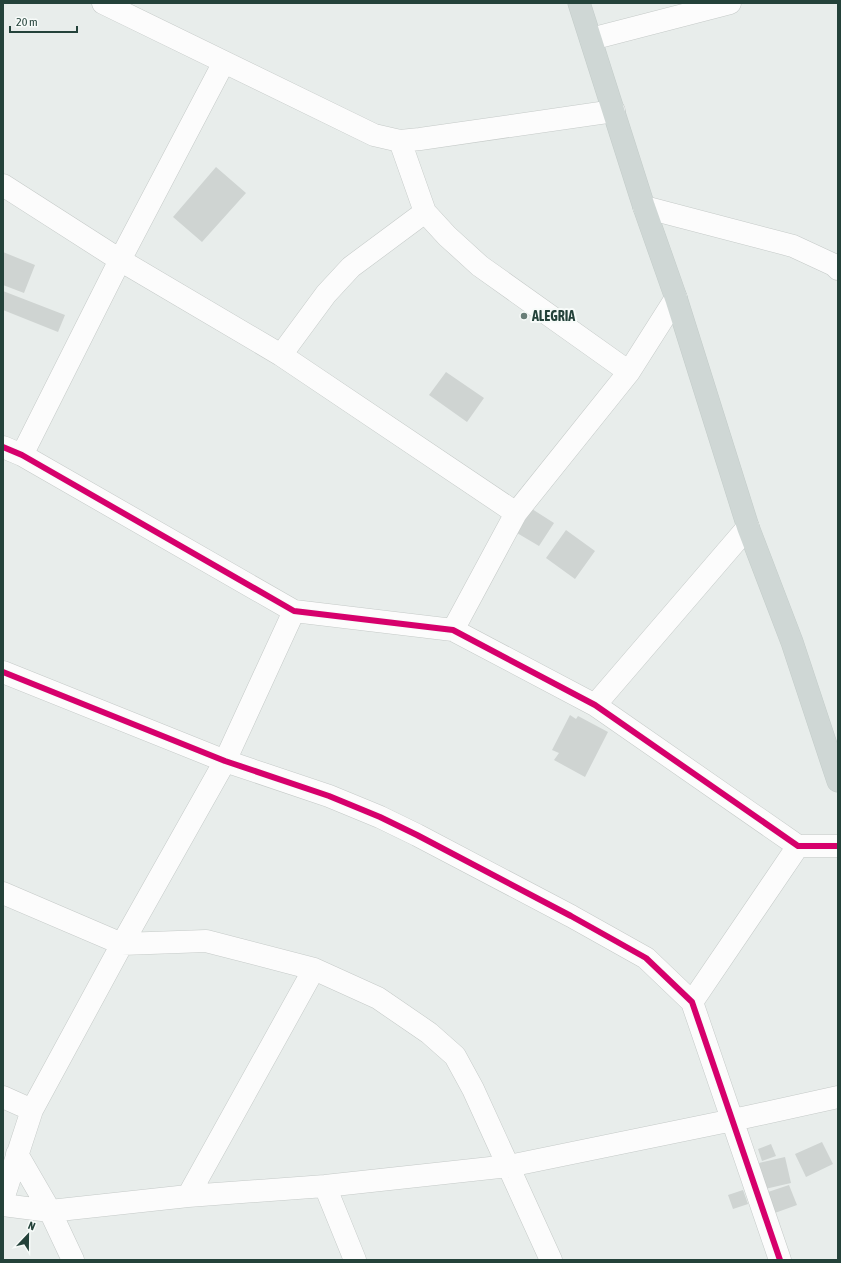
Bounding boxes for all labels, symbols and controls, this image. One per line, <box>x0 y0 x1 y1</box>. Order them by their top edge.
scale bar <box>10 8 77 34</box>
text: 20 m <box>16 15 38 29</box>
place label: ALEGRIA <box>531 308 575 324</box>
marker: ALEGRIA <box>519 311 529 321</box>
north arrow <box>8 1215 48 1255</box>
text: N <box>26 1219 37 1233</box>

